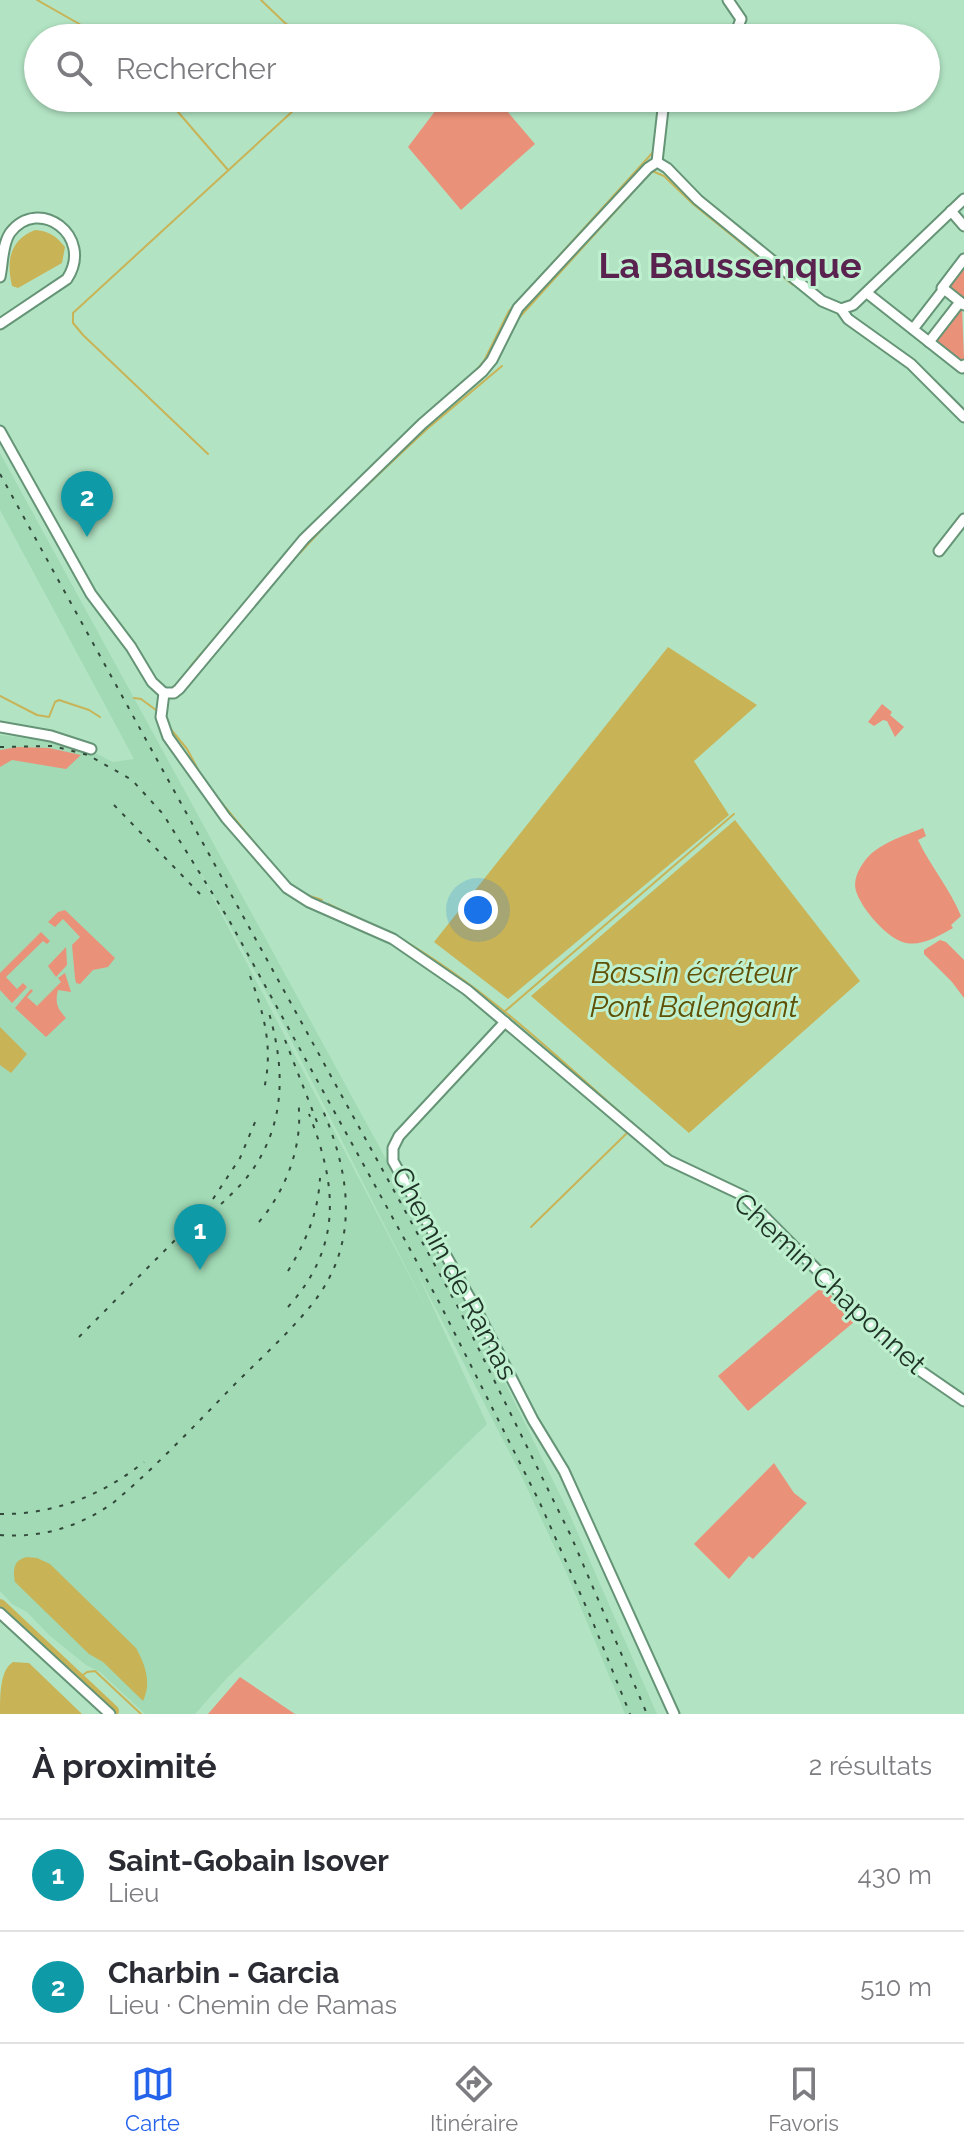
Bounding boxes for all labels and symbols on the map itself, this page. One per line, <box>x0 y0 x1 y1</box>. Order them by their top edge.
district label: La Baussenque <box>598 244 862 286</box>
pin: 2 <box>61 471 113 537</box>
your location <box>458 890 498 930</box>
water label: Bassin écréteur Pont Balengant <box>590 955 799 1024</box>
street label: Chemin de Ramas <box>385 1161 525 1385</box>
street label: Chemin Chaponnet <box>727 1186 933 1381</box>
pin: 1 <box>174 1204 226 1270</box>

